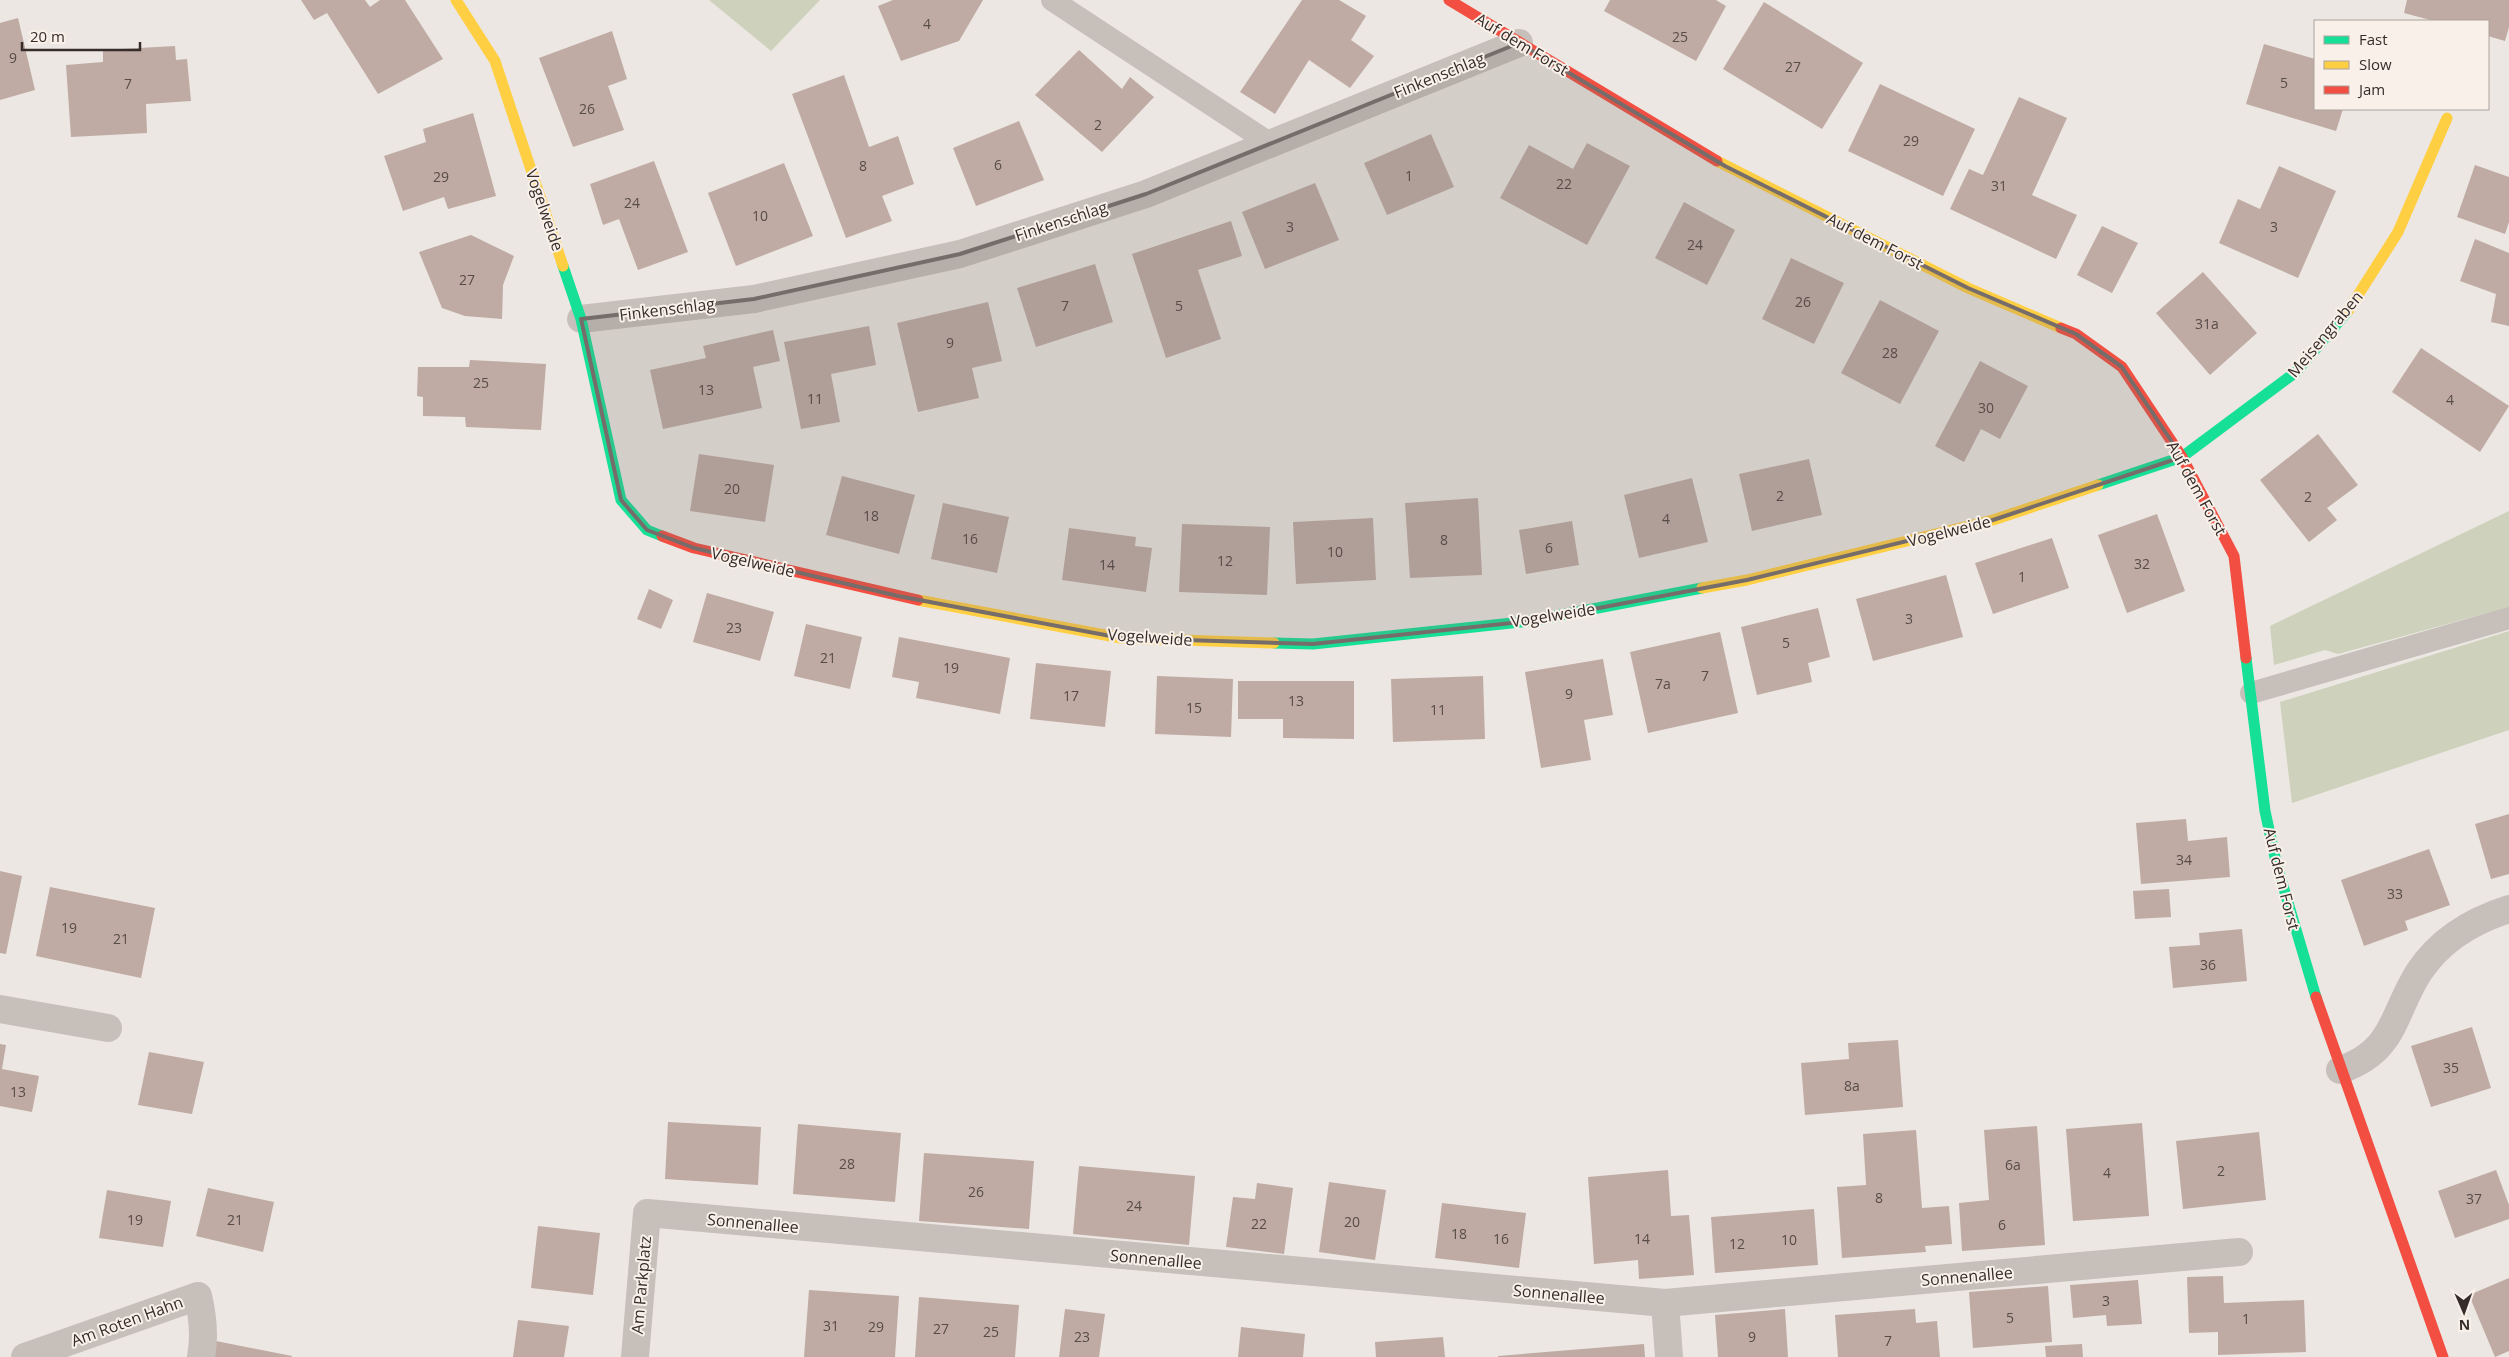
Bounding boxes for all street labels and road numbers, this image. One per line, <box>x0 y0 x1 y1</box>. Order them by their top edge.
street label: Auf dem Forst <box>1471 8 1573 81</box>
street label: Finkenschlag <box>1390 47 1488 103</box>
street label: Vogelweide <box>521 166 569 254</box>
street label: Finkenschlag <box>1012 196 1110 246</box>
street label: Auf dem Forst <box>1823 207 1927 275</box>
street label: Meisengraben <box>2282 286 2368 382</box>
street label: Finkenschlag <box>618 292 716 326</box>
street label: Auf dem Forst <box>2162 437 2232 539</box>
street label: Vogelweide <box>1905 510 1993 552</box>
street label: Vogelweide <box>709 542 797 582</box>
street label: Vogelweide <box>1509 597 1597 633</box>
street label: Vogelweide <box>1107 623 1193 651</box>
street label: Auf dem Forst <box>2259 825 2305 933</box>
street label: Sonnenallee <box>706 1208 800 1238</box>
street label: Am Parkplatz <box>626 1235 656 1335</box>
street label: Sonnenallee <box>1109 1244 1203 1274</box>
street label: Sonnenallee <box>1920 1261 2014 1291</box>
street label: Sonnenallee <box>1512 1279 1606 1309</box>
street label: Am Roten Hahn <box>68 1291 186 1351</box>

